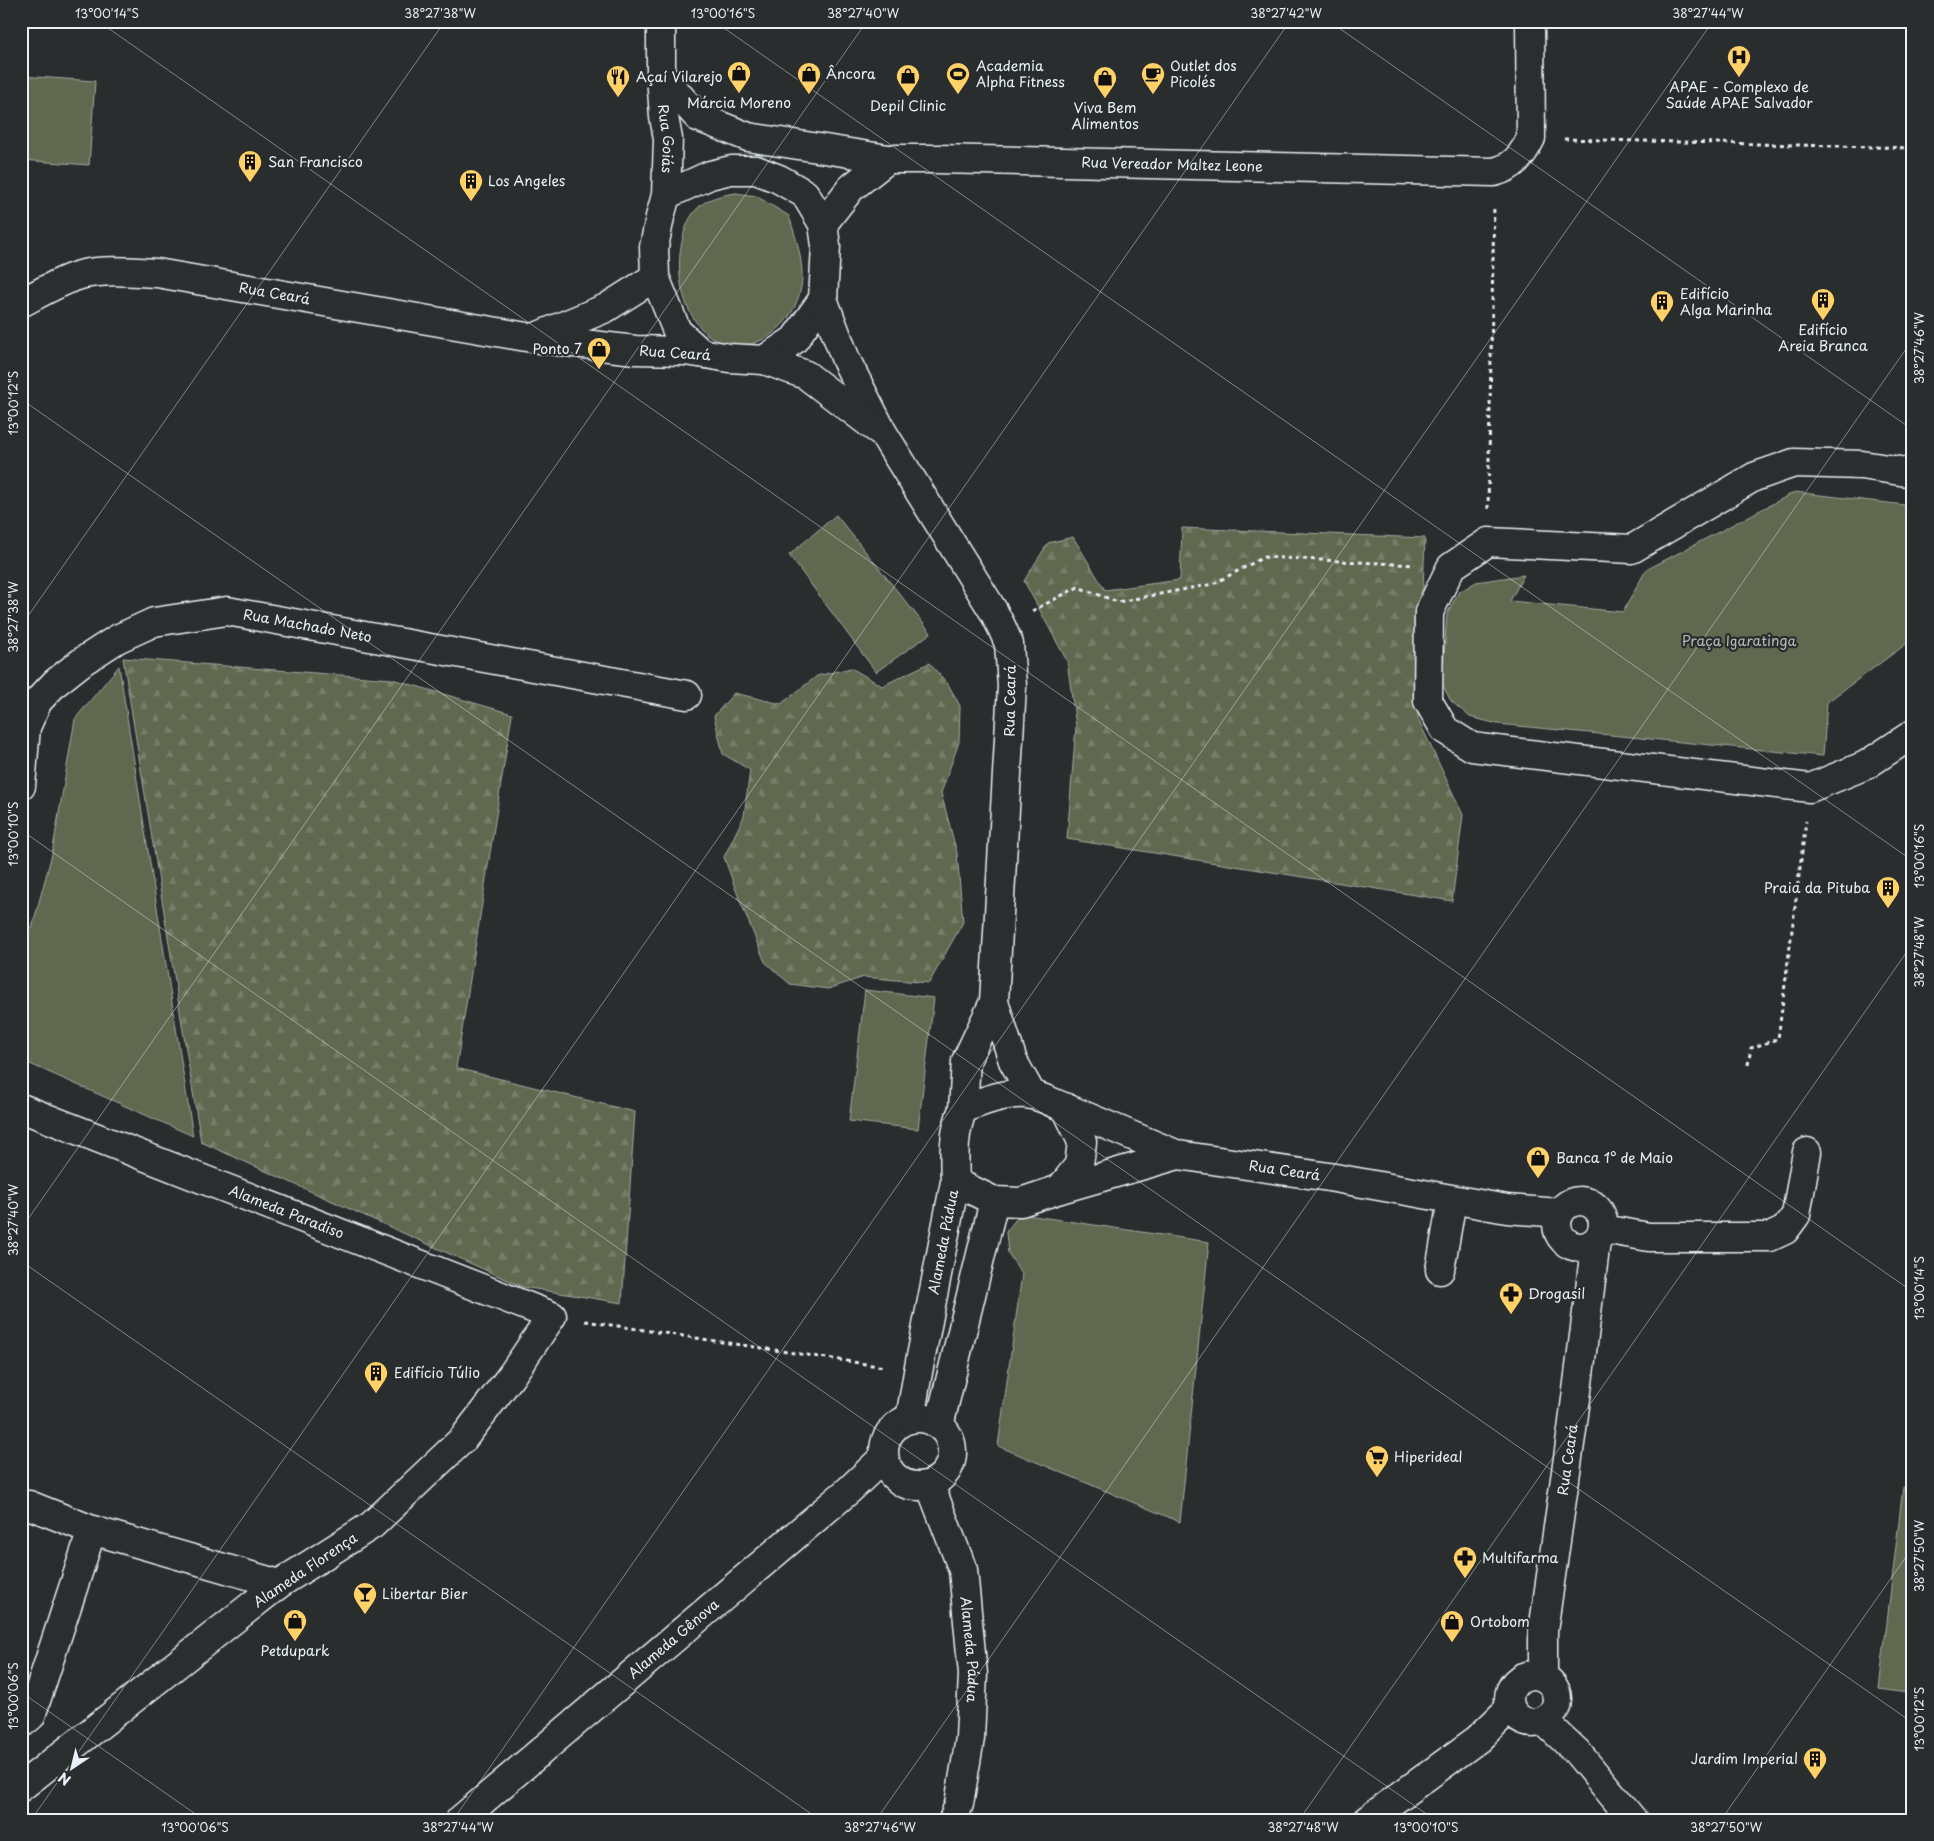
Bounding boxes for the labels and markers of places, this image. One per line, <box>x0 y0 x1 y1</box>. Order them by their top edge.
hospital icon: APAE - Complexo de Saúde APAE Salvador <box>1726 44 1752 78</box>
place label: Academia Alpha Fitness <box>976 55 1065 92</box>
place label: Outlet dos Picolés <box>1170 55 1237 92</box>
shop icon: Márcia Moreno <box>726 60 752 94</box>
shop icon: Âncora <box>796 61 822 95</box>
sports icon: Academia Alpha Fitness <box>945 61 971 95</box>
cafe icon: Outlet dos Picolés <box>1140 61 1166 95</box>
place label: Âncora <box>826 63 876 84</box>
shop icon: Depil Clinic <box>895 63 921 97</box>
restaurant icon: Açaí Vilarejo <box>605 64 631 98</box>
shop icon: Viva Bem Alimentos <box>1092 65 1118 99</box>
place label: Açaí Vilarejo <box>636 66 723 87</box>
place label: APAE - Complexo de Saúde APAE Salvador <box>1665 76 1813 113</box>
place label: Márcia Moreno <box>687 92 791 113</box>
place label: Depil Clinic <box>870 95 946 116</box>
place label: Viva Bem Alimentos <box>1071 97 1139 134</box>
building icon: San Francisco <box>237 149 263 183</box>
place label: San Francisco <box>268 151 363 172</box>
building icon: Los Angeles <box>458 168 484 202</box>
place label: Los Angeles <box>488 170 565 191</box>
place label: Edifício Alga Marinha <box>1680 283 1772 320</box>
building icon: Edifício Areia Branca <box>1810 287 1836 321</box>
building icon: Edifício Alga Marinha <box>1649 289 1675 323</box>
place label: Edifício Areia Branca <box>1778 319 1868 356</box>
shop icon: Ponto 7 <box>586 336 612 370</box>
place label: Ponto 7 <box>532 338 582 359</box>
building icon: Praia da Pituba <box>1875 875 1901 909</box>
place label: Praia da Pituba <box>1764 877 1870 898</box>
shop icon: Banca 1° de Maio <box>1525 1145 1551 1179</box>
place label: Banca 1° de Maio <box>1556 1147 1673 1168</box>
pharmacy icon: Drogasil <box>1498 1281 1524 1315</box>
place label: Drogasil <box>1528 1283 1585 1304</box>
building icon: Edifício Túlio <box>363 1360 389 1394</box>
place label: Edifício Túlio <box>394 1362 480 1383</box>
supermarket icon: Hiperideal <box>1364 1444 1390 1478</box>
place label: Hiperideal <box>1394 1446 1462 1467</box>
pharmacy icon: Multifarma <box>1452 1545 1478 1579</box>
place label: Multifarma <box>1482 1547 1559 1568</box>
bar icon: Libertar Bier <box>352 1581 378 1615</box>
place label: Libertar Bier <box>382 1583 468 1604</box>
shop icon: Petdupark <box>282 1608 308 1642</box>
shop icon: Ortobom <box>1439 1609 1465 1643</box>
place label: Ortobom <box>1470 1611 1530 1632</box>
place label: Petdupark <box>260 1640 330 1661</box>
building icon: Jardim Imperial <box>1802 1746 1828 1780</box>
place label: Jardim Imperial <box>1691 1748 1798 1769</box>

